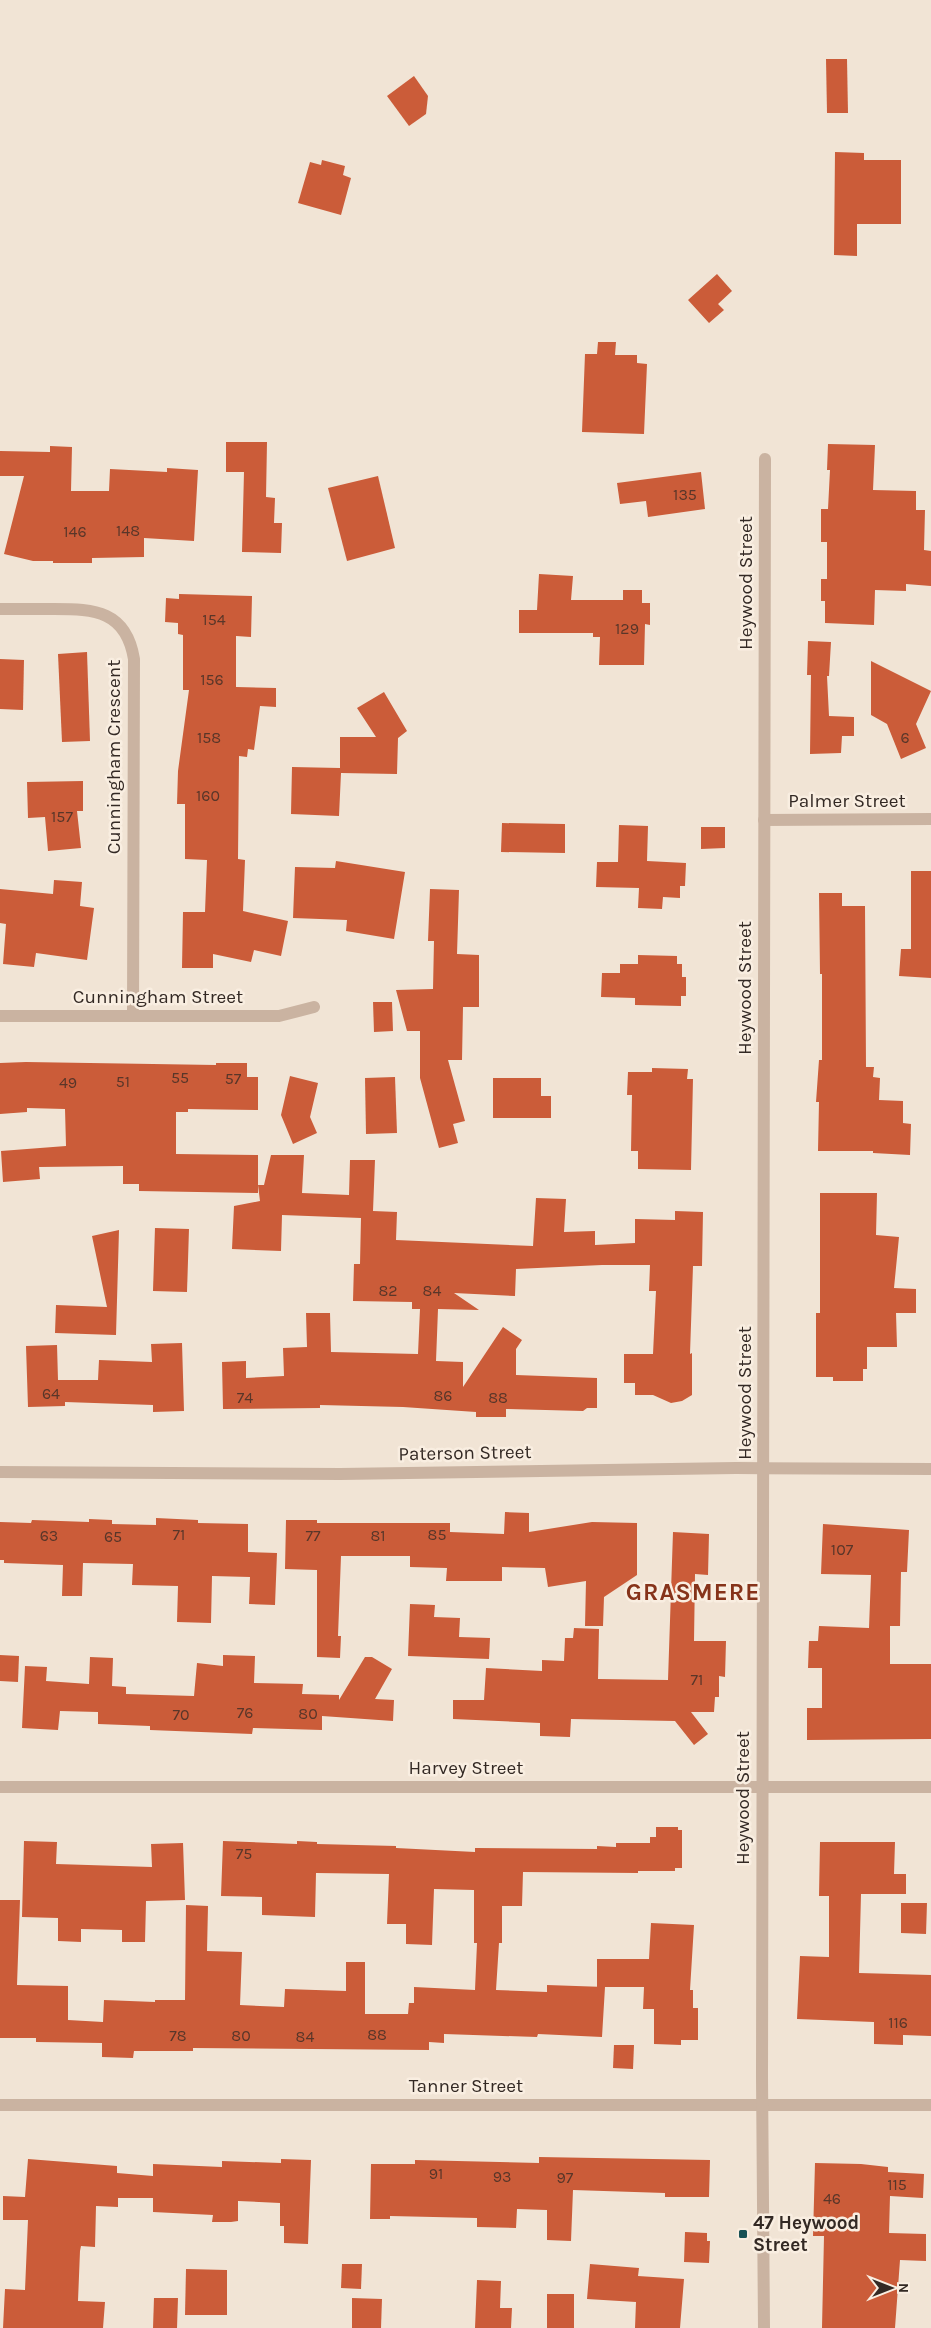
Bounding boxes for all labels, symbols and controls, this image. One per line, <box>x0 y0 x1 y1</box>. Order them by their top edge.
house number: 135 <box>673 485 697 504</box>
street label: Heywood Street <box>735 516 757 650</box>
house number: 148 <box>116 521 140 540</box>
house number: 146 <box>63 522 87 541</box>
house number: 154 <box>202 610 226 629</box>
house number: 129 <box>615 619 639 638</box>
street label: Cunningham Crescent <box>103 660 125 854</box>
house number: 156 <box>200 670 224 689</box>
house number: 158 <box>197 728 221 747</box>
house number: 6 <box>900 728 910 747</box>
house number: 160 <box>196 786 220 805</box>
street label: Palmer Street <box>788 790 906 812</box>
house number: 157 <box>51 807 73 826</box>
street label: Heywood Street <box>734 921 756 1055</box>
street label: Cunningham Street <box>73 986 243 1008</box>
house number: 55 <box>171 1068 189 1087</box>
house number: 57 <box>225 1069 242 1088</box>
house number: 51 <box>116 1072 130 1091</box>
house number: 49 <box>59 1073 77 1092</box>
house number: 82 <box>378 1281 398 1300</box>
house number: 84 <box>423 1281 441 1300</box>
street label: Heywood Street <box>734 1326 756 1460</box>
house number: 64 <box>42 1384 60 1403</box>
house number: 86 <box>434 1386 453 1405</box>
house number: 74 <box>237 1388 253 1407</box>
house number: 88 <box>488 1388 508 1407</box>
street label: Paterson Street <box>398 1441 532 1465</box>
house number: 71 <box>173 1525 185 1544</box>
house number: 85 <box>428 1525 446 1544</box>
house number: 63 <box>40 1526 58 1545</box>
house number: 77 <box>305 1526 321 1545</box>
house number: 81 <box>370 1526 386 1545</box>
house number: 65 <box>104 1527 122 1546</box>
house number: 107 <box>831 1540 854 1559</box>
district label: GRASMERE <box>626 1578 760 1606</box>
house number: 71 <box>691 1670 703 1689</box>
house number: 76 <box>237 1703 253 1722</box>
house number: 80 <box>298 1704 318 1723</box>
house number: 70 <box>172 1705 190 1724</box>
street label: Heywood Street <box>732 1731 754 1865</box>
street label: Harvey Street <box>409 1757 523 1779</box>
house number: 75 <box>236 1844 252 1863</box>
house number: 116 <box>888 2013 908 2032</box>
house number: 88 <box>367 2025 387 2044</box>
house number: 78 <box>169 2026 187 2045</box>
house number: 80 <box>231 2026 251 2045</box>
house number: 84 <box>296 2027 314 2046</box>
street label: Tanner Street <box>409 2075 523 2097</box>
house number: 91 <box>429 2164 443 2183</box>
house number: 93 <box>493 2167 511 2186</box>
house number: 97 <box>557 2168 574 2187</box>
house number: 115 <box>887 2175 907 2194</box>
house number: 46 <box>823 2189 841 2208</box>
place label: 47 Heywood Street <box>753 2212 859 2256</box>
marker: 47 Heywood Street <box>737 2228 749 2240</box>
north arrow <box>866 2263 916 2313</box>
text: N <box>895 2283 912 2293</box>

